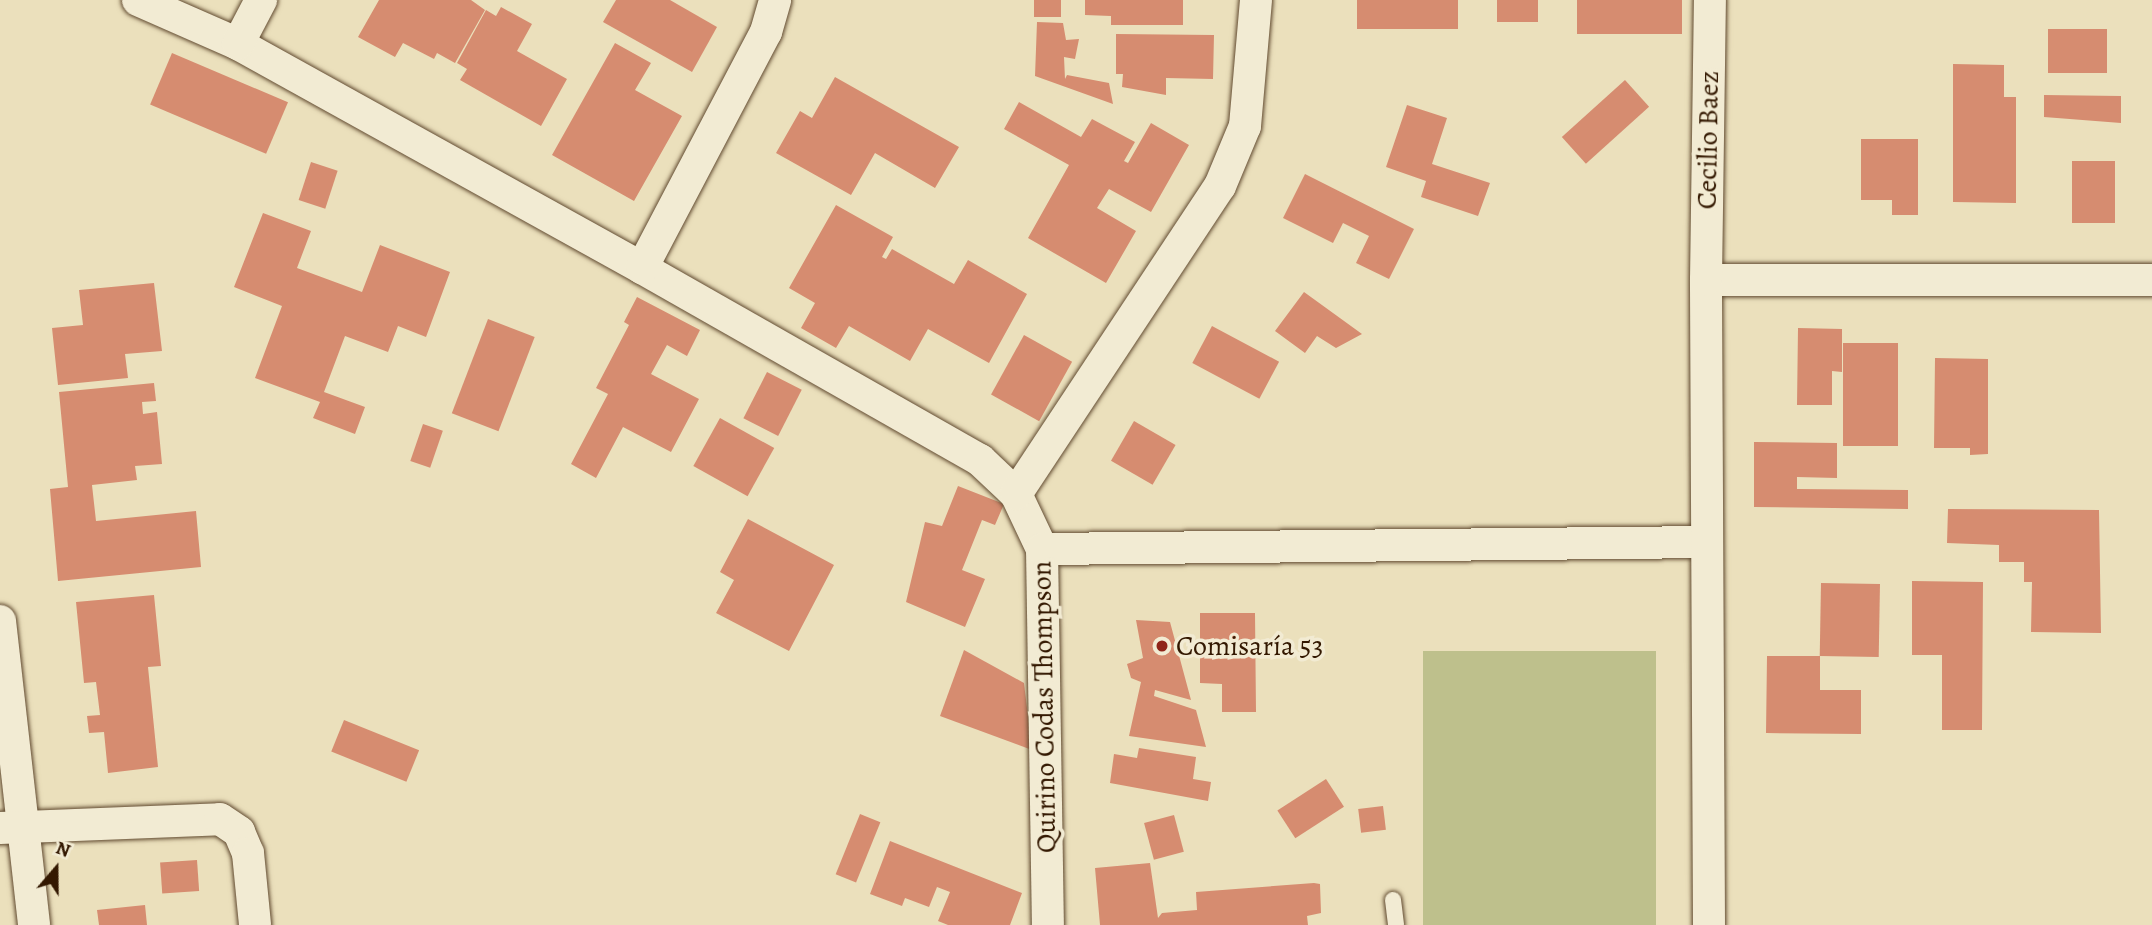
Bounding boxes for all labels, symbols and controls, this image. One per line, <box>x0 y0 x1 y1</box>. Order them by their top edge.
street label: Cecilio Baez <box>1690 70 1726 210</box>
street label: Quirino Codas Thompson <box>1025 561 1063 853</box>
place label: Comisaría 53 <box>1176 629 1323 663</box>
marker: Comisaría 53 <box>1154 638 1170 654</box>
north arrow <box>21 834 91 904</box>
text: N <box>52 835 74 864</box>

